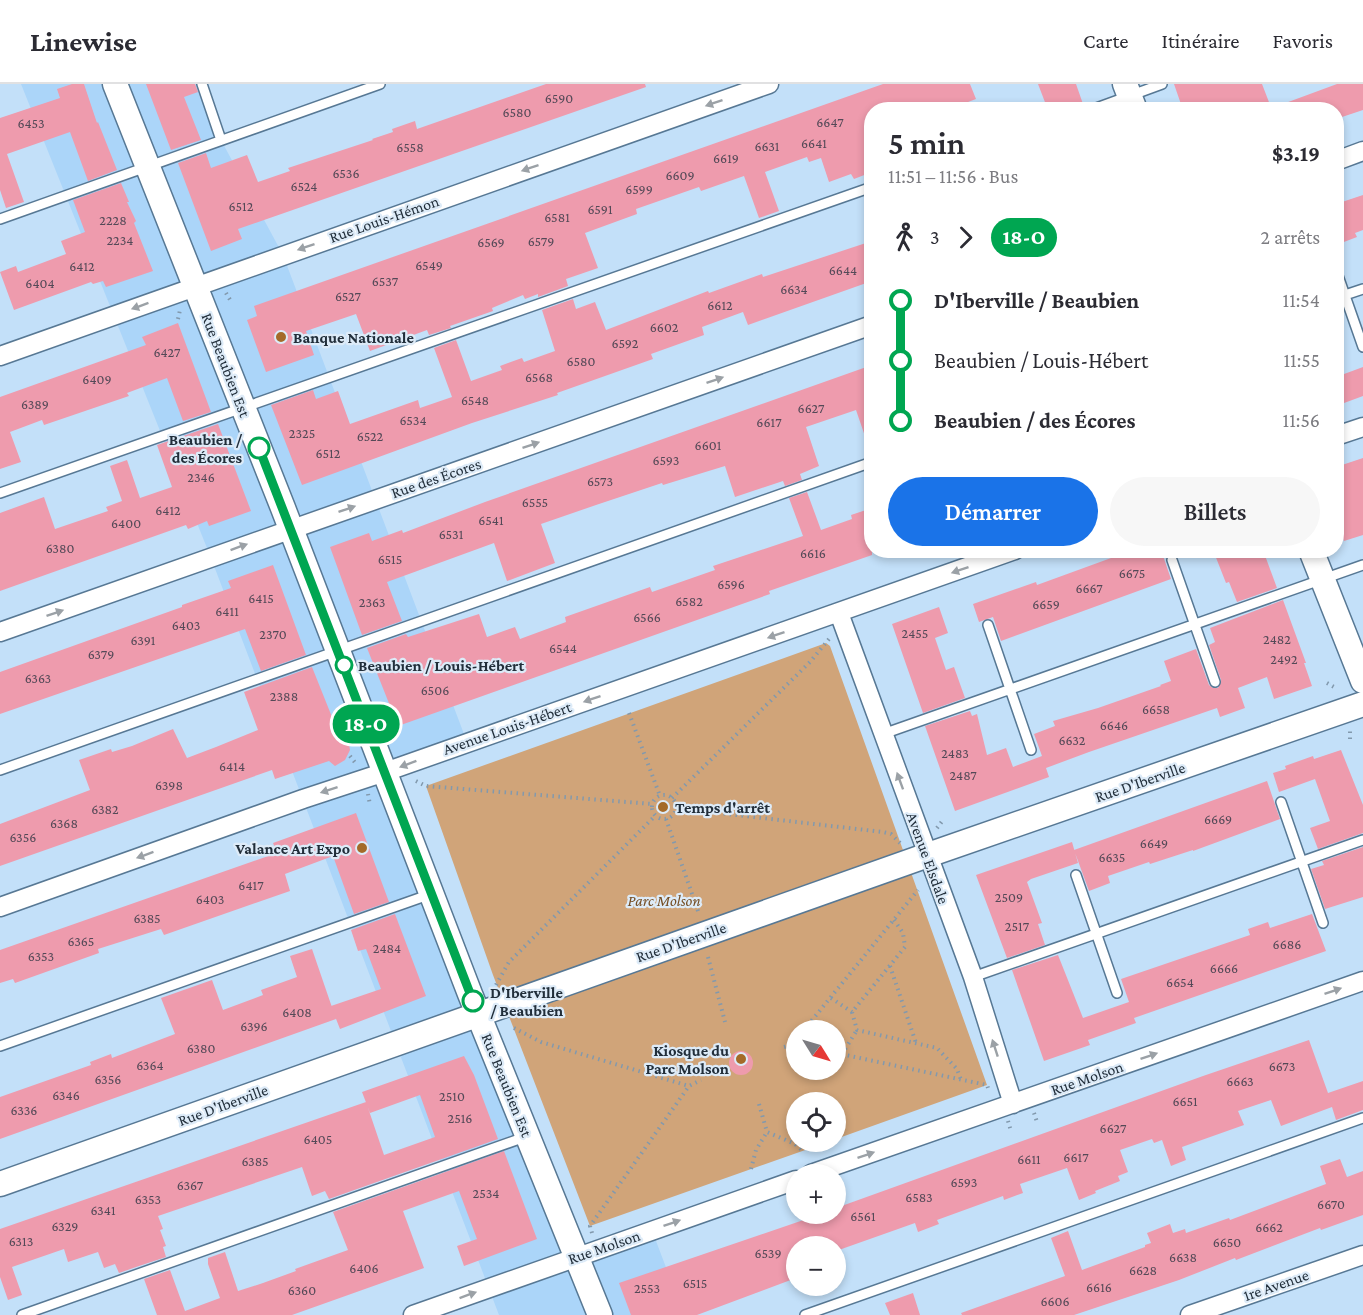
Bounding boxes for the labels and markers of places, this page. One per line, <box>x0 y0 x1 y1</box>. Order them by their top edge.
place label: Banque Nationale <box>293 329 414 346</box>
marker: Banque Nationale <box>274 330 288 344</box>
place label: Beaubien / des Écores <box>169 431 243 466</box>
marker: Beaubien / des Écores <box>248 437 270 459</box>
marker: Beaubien / Louis-Hébert <box>335 656 353 674</box>
place label: Beaubien / Louis-Hébert <box>358 657 525 674</box>
place label: Temps d'arrêt <box>675 799 770 816</box>
marker: Temps d'arrêt <box>656 800 670 814</box>
place label: Valance Art Expo <box>234 840 350 857</box>
marker: Valance Art Expo <box>355 841 369 855</box>
place label: D'Iberville / Beaubien <box>490 984 563 1019</box>
marker: D'Iberville / Beaubien <box>462 990 484 1012</box>
place label: Kiosque du Parc Molson <box>645 1042 729 1077</box>
marker: Kiosque du Parc Molson <box>734 1052 748 1066</box>

